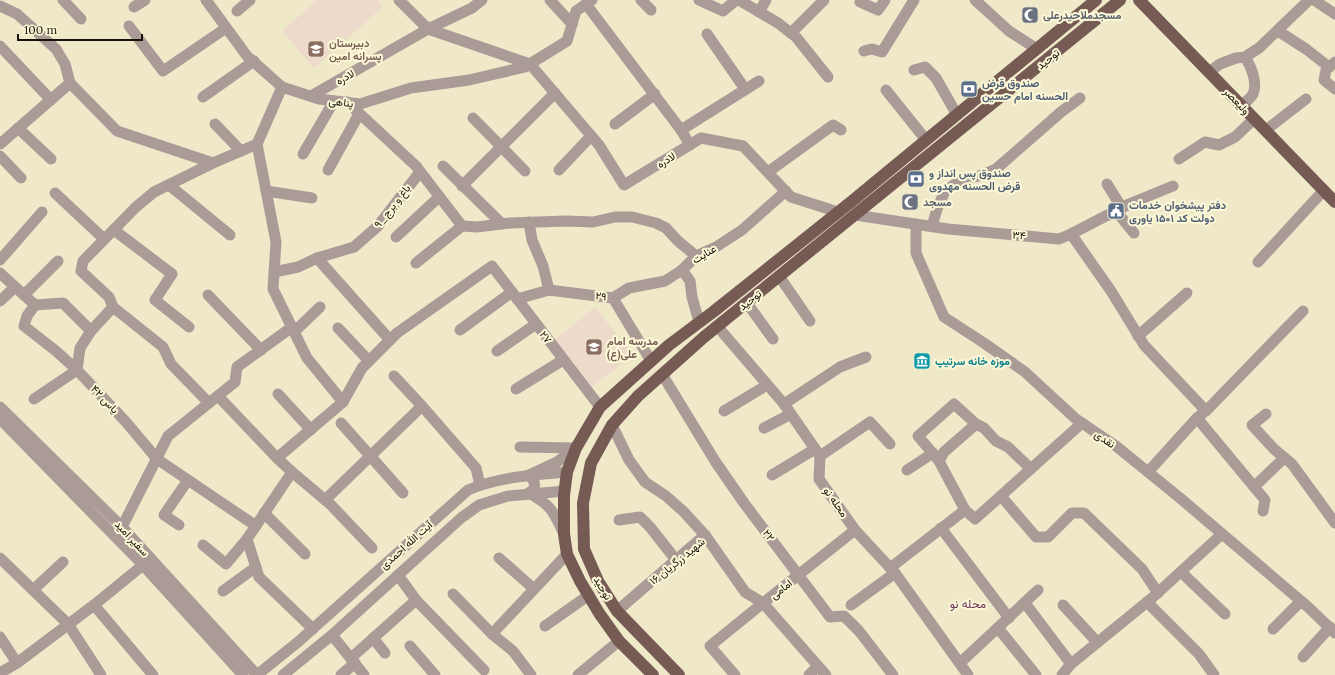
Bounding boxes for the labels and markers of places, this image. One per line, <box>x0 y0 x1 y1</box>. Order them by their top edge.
mosque icon: مسجدملاحیدرعلی <box>1020 5 1040 25</box>
place label: مسجدملاحیدرعلی <box>1043 8 1122 22</box>
place label: دبیرستان پسرانه امین <box>329 36 382 64</box>
school or university icon: دبیرستان پسرانه امین <box>306 39 326 59</box>
place label: صندوق قرض الحسنه امام حسین <box>982 76 1068 104</box>
bank icon: صندوق قرض الحسنه امام حسین <box>959 79 979 99</box>
place label: صندوق پس انداز و قرض الحسنه مهدوی <box>929 166 1020 193</box>
bank icon: صندوق پس انداز و قرض الحسنه مهدوی <box>906 169 926 189</box>
mosque icon: مسجد <box>900 192 920 212</box>
place label: مسجد <box>923 195 952 209</box>
place label: دفتر پیشخوان خدمات دولت کد ۱۵۰۱ یاوری <box>1129 198 1227 225</box>
public building icon: دفتر پیشخوان خدمات دولت کد ۱۵۰۱ یاوری <box>1106 201 1126 221</box>
place label: مدرسه امام علی(ع) <box>607 334 658 362</box>
school or university icon: مدرسه امام علی(ع) <box>584 337 604 357</box>
museum icon: موزه خانه سرتیپ <box>912 351 932 371</box>
place label: موزه خانه سرتیپ <box>935 354 1010 369</box>

